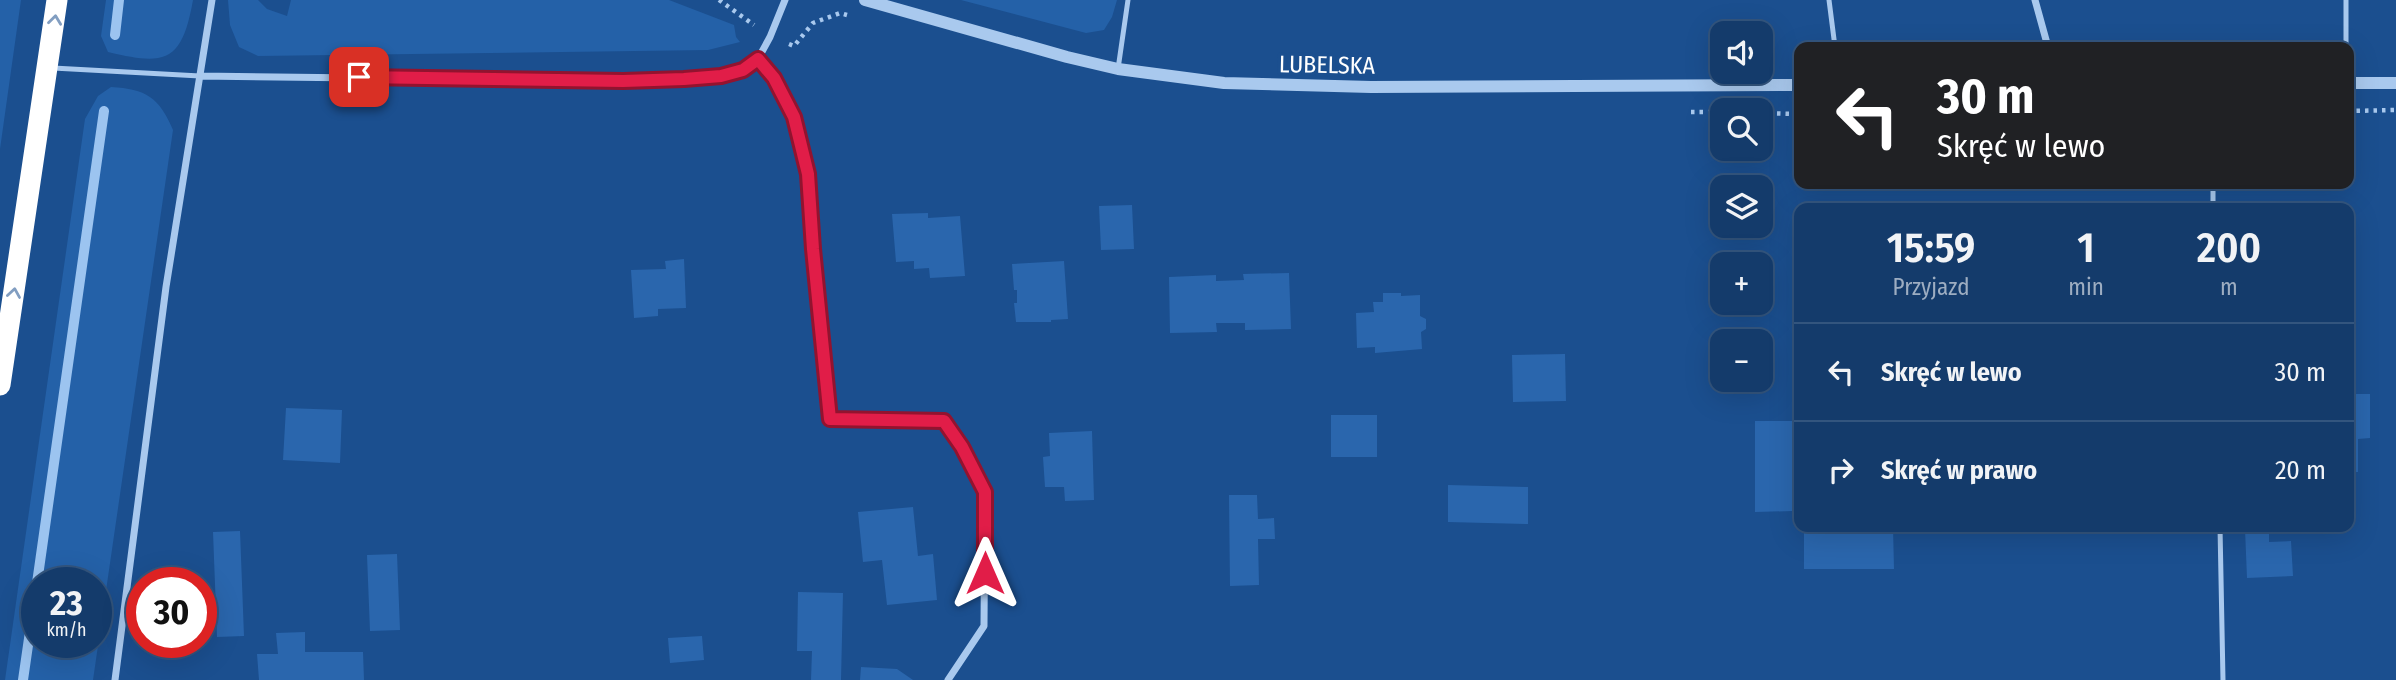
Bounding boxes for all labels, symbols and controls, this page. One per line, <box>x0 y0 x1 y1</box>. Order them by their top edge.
one-way arrow <box>47 14 62 26</box>
map controls <box>1710 21 1773 392</box>
button: sound <box>1710 21 1773 84</box>
pin <box>329 47 389 107</box>
street label: LUBELSKA <box>1279 50 1376 80</box>
icon: arrive <box>340 58 378 96</box>
text: 30 m <box>1937 67 2035 126</box>
icon: left <box>1822 70 1913 161</box>
button: search <box>1710 98 1773 161</box>
text: Skręć w lewo <box>1937 127 2105 165</box>
button: layers <box>1710 175 1773 238</box>
text: 15:59 <box>1887 223 1975 273</box>
text: 1 <box>2077 223 2095 273</box>
text: 200 <box>2197 223 2261 273</box>
button: + <box>1710 252 1773 315</box>
text: Przyjazd <box>1893 273 1970 301</box>
text: min <box>2068 273 2104 301</box>
text: m <box>2220 273 2238 301</box>
one-way arrow <box>6 287 21 299</box>
button: − <box>1710 329 1773 392</box>
icon: left <box>1822 353 1860 391</box>
text: Skręć w lewo <box>1881 357 2022 388</box>
text: 30 m <box>2275 357 2326 388</box>
icon: right <box>1822 451 1860 489</box>
text: Skręć w prawo <box>1881 455 2037 486</box>
text: 20 m <box>2275 455 2326 486</box>
position arrow <box>948 536 1022 610</box>
speed limit sign: 30 <box>126 567 217 658</box>
text: 23 <box>50 582 83 624</box>
text: km/h <box>46 619 87 641</box>

